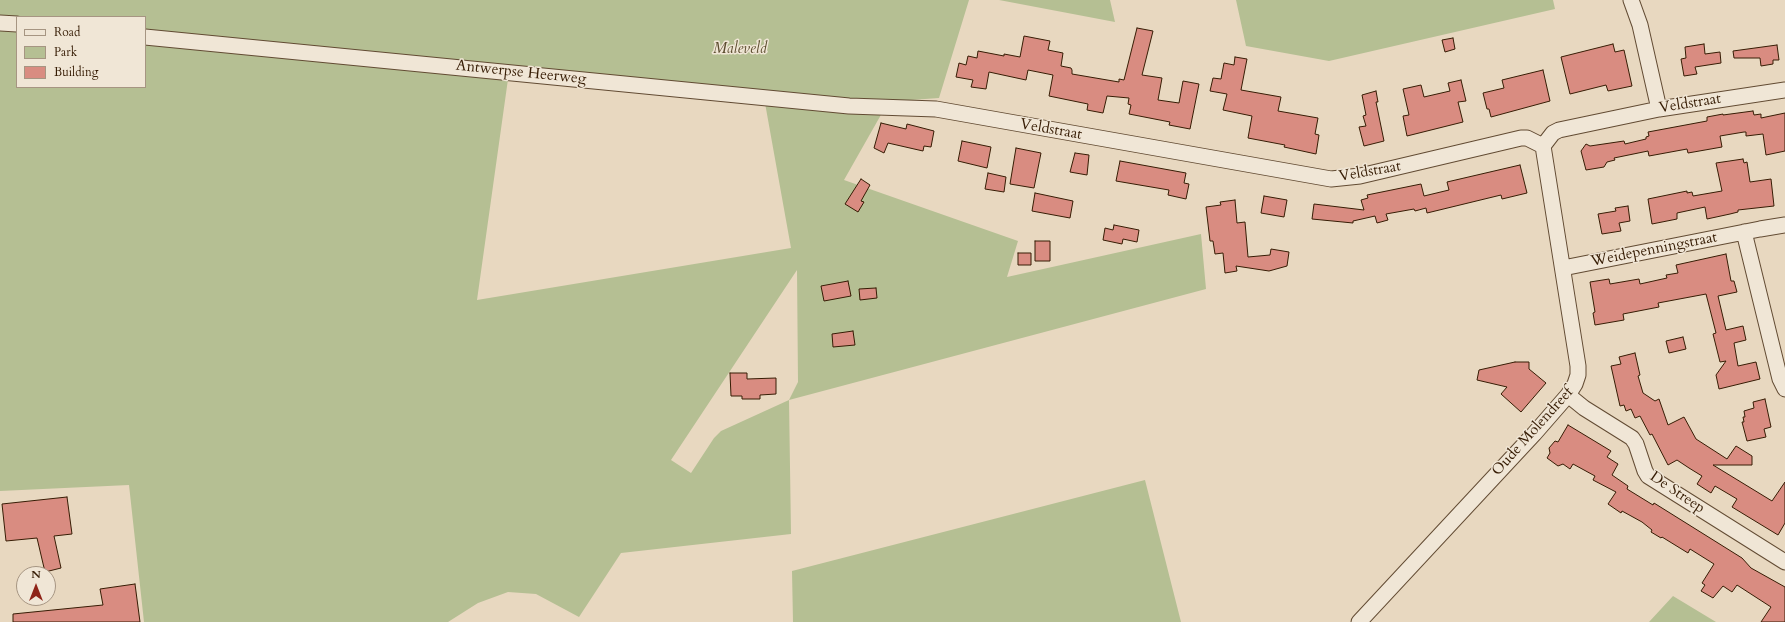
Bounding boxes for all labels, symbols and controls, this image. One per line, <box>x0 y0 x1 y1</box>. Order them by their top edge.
legend <box>16 16 146 88</box>
text: Road <box>54 24 80 40</box>
park label: Maleveld <box>713 41 767 59</box>
text: Park <box>54 44 77 60</box>
street label: Antwerpse Heerweg <box>455 57 587 89</box>
text: Building <box>54 64 98 80</box>
street label: Veldstraat <box>1658 90 1722 118</box>
street label: Veldstraat <box>1019 116 1083 144</box>
street label: Veldstraat <box>1338 158 1402 186</box>
street label: Weidepenningstraat <box>1589 229 1719 271</box>
street label: Oude Molendreef <box>1488 384 1578 480</box>
street label: De Streep <box>1646 468 1708 518</box>
north arrow <box>16 566 56 606</box>
text: N <box>31 567 41 582</box>

